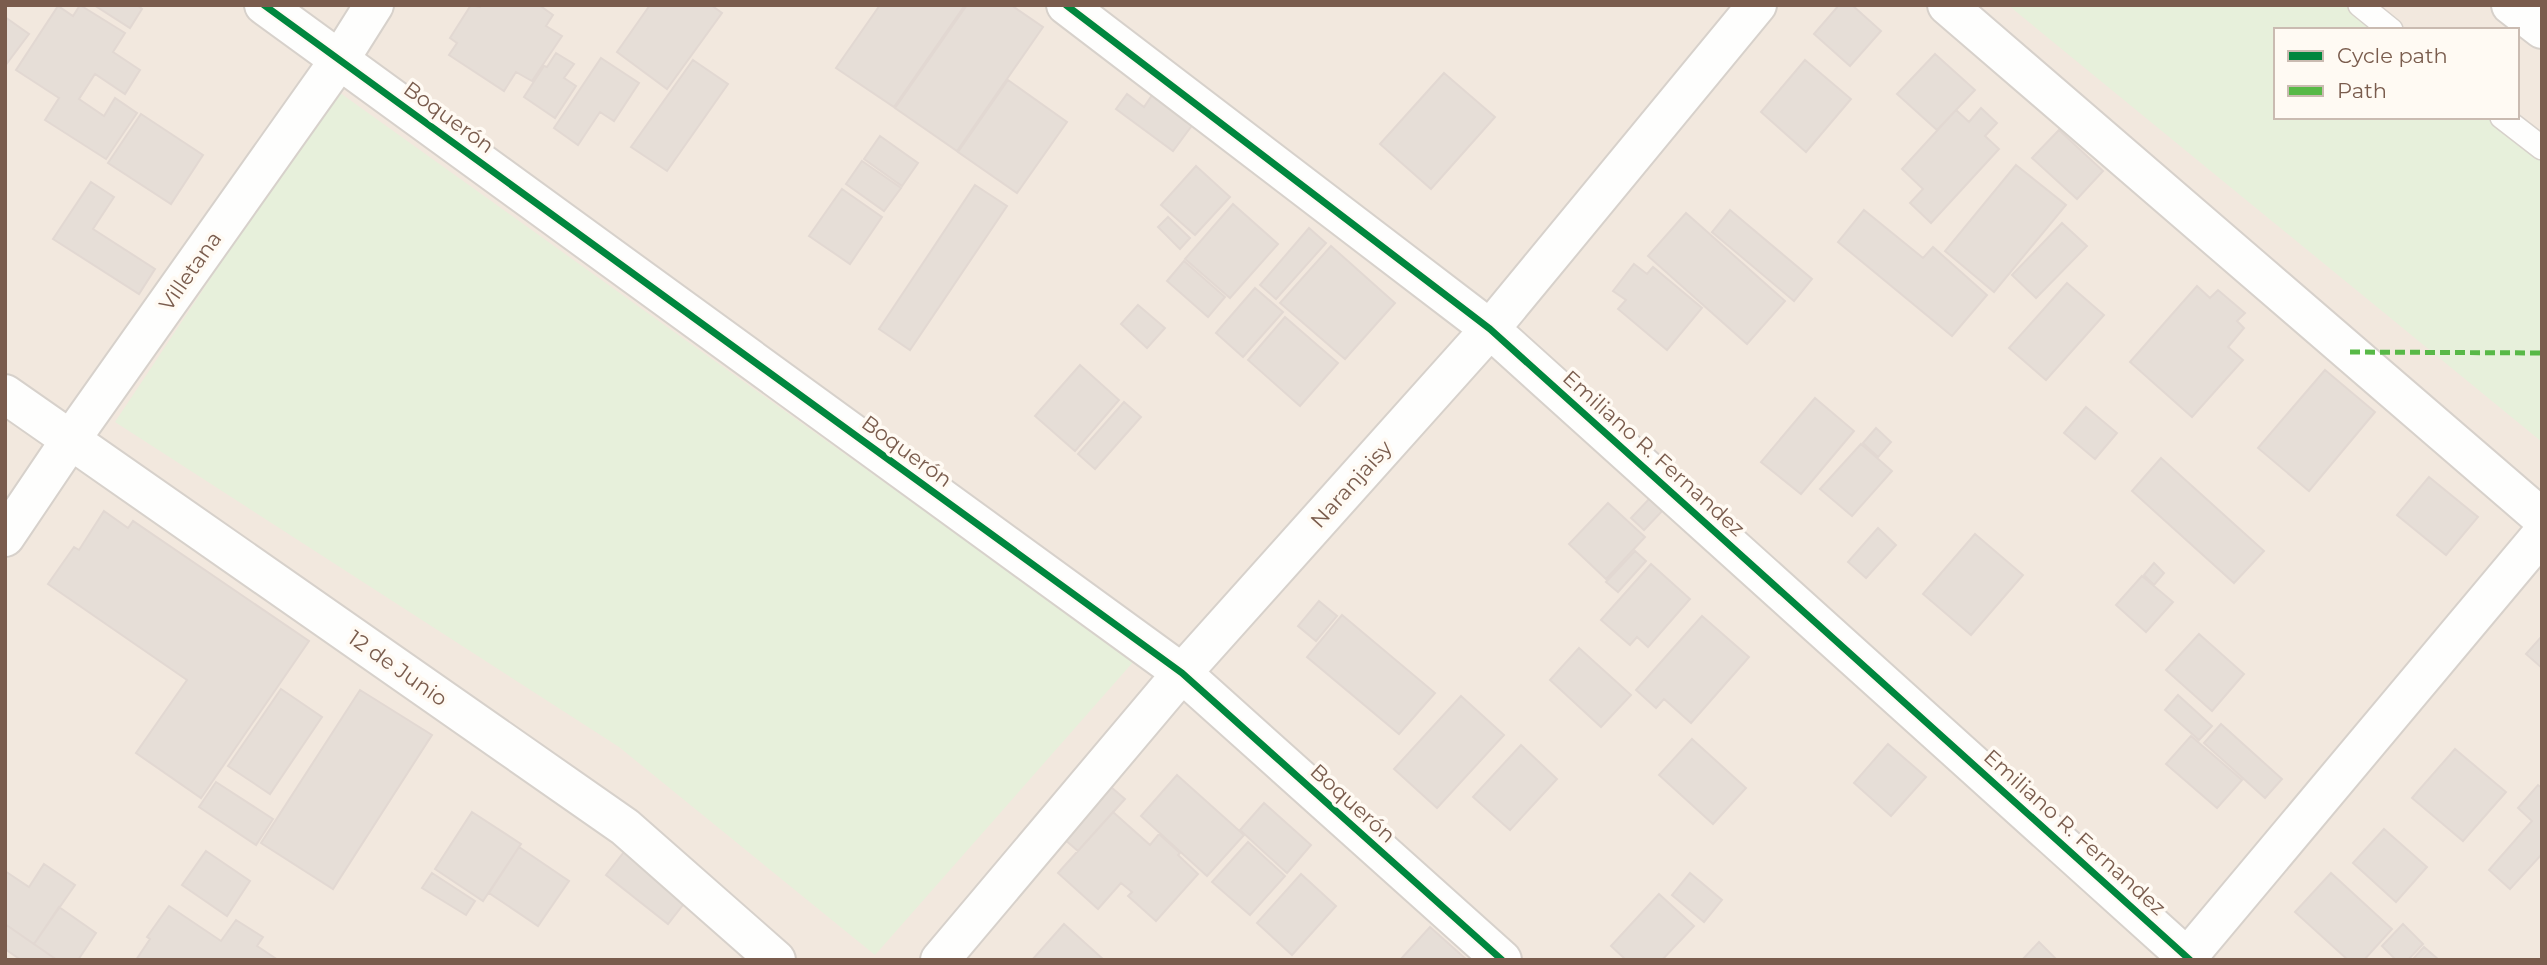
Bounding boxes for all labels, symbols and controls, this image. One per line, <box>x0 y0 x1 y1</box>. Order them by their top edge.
legend <box>2274 28 2519 119</box>
text: Cycle path <box>2337 43 2448 68</box>
street label: Boquerón <box>399 76 499 158</box>
text: Path <box>2337 78 2387 103</box>
street label: Villetana <box>154 227 226 315</box>
street label: Emiliano R. Fernandez <box>1558 365 1750 541</box>
street label: Boquerón <box>857 410 957 492</box>
street label: Naranjaisy <box>1305 435 1397 533</box>
street label: 12 de Junio <box>344 625 452 711</box>
street label: Emiliano R. Fernandez <box>1979 744 2171 920</box>
street label: Boquerón <box>1305 758 1401 848</box>

